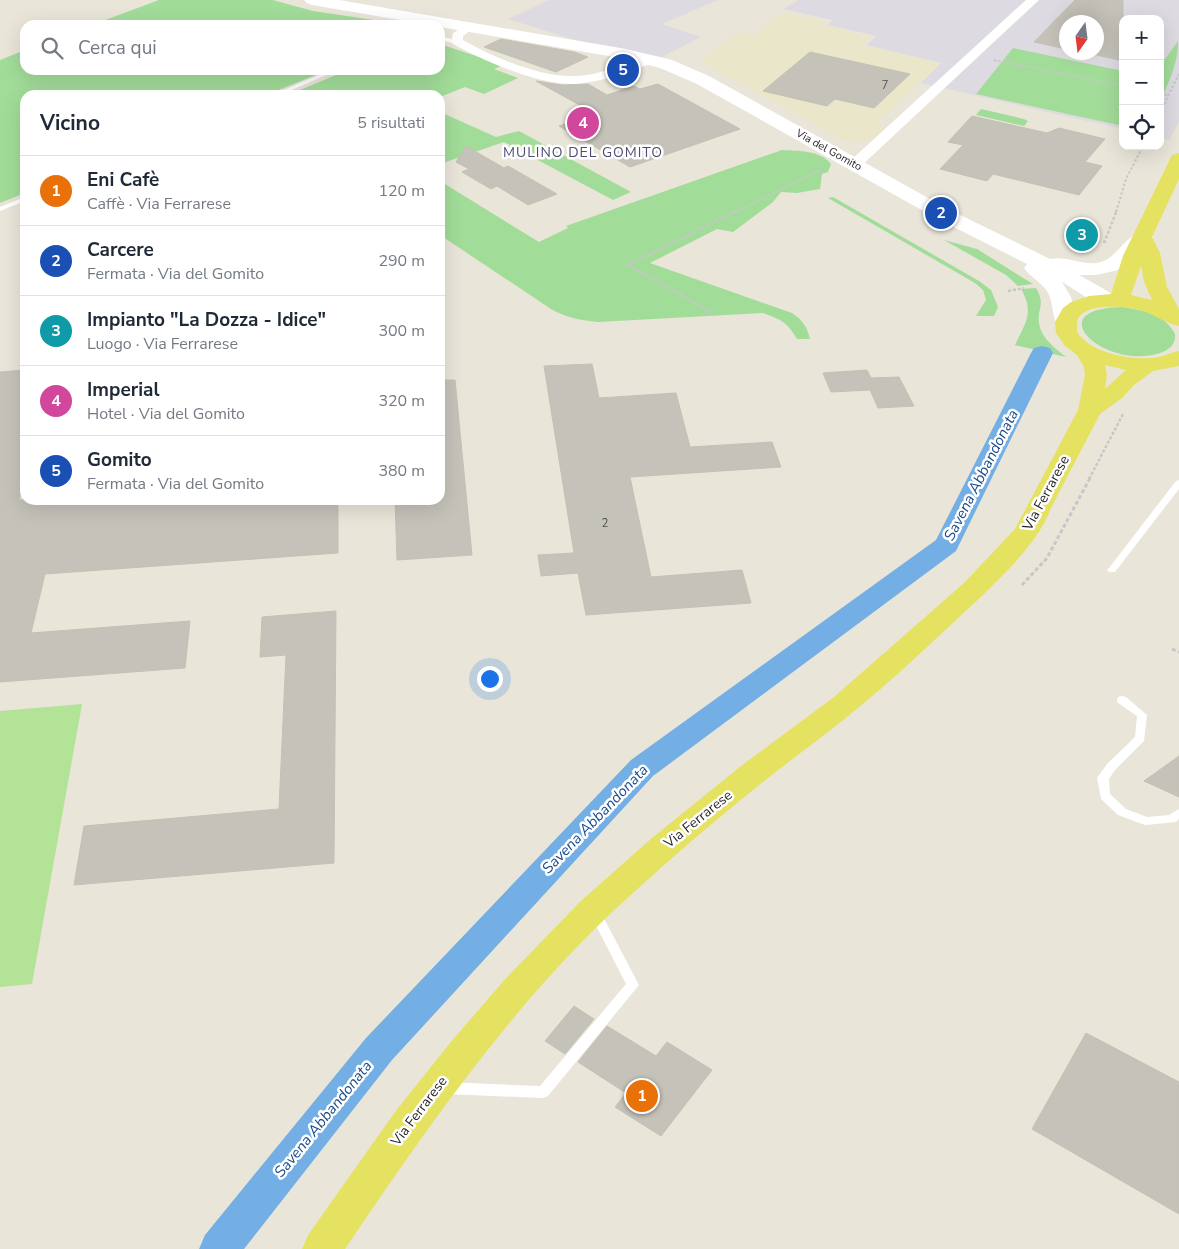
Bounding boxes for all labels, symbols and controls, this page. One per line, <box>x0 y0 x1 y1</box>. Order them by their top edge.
north arrow <box>1059 15 1104 60</box>
map controls <box>1119 15 1164 150</box>
button: + <box>1119 15 1164 60</box>
search box <box>20 20 445 75</box>
icon: search <box>38 34 66 62</box>
text: Cerca qui <box>78 35 157 61</box>
pin: 5 <box>607 51 639 89</box>
button: − <box>1119 60 1164 105</box>
house number: 7 <box>882 78 888 93</box>
pin: 4 <box>567 104 599 142</box>
button: locate <box>1119 105 1164 150</box>
text: Vicino <box>40 109 100 137</box>
text: 5 risultati <box>357 112 425 134</box>
street label: Via del Gomito <box>793 125 865 174</box>
district label: MULINO DEL GOMITO <box>503 143 663 162</box>
text: Eni Cafè <box>87 167 159 193</box>
text: 1 <box>51 180 61 202</box>
text: 120 m <box>378 180 425 202</box>
text: Caffè · Via Ferrarese <box>87 193 231 215</box>
pin: 2 <box>925 194 957 232</box>
pin: 3 <box>1066 216 1098 254</box>
text: Carcere <box>87 237 154 263</box>
text: 2 <box>51 250 61 272</box>
text: 290 m <box>378 250 425 272</box>
text: Fermata · Via del Gomito <box>87 263 264 285</box>
text: Impianto "La Dozza - Idice" <box>87 307 326 333</box>
text: 3 <box>51 320 61 342</box>
text: 300 m <box>378 320 425 342</box>
text: Luogo · Via Ferrarese <box>87 333 238 355</box>
text: Imperial <box>87 377 159 403</box>
text: 4 <box>51 390 61 412</box>
text: 320 m <box>378 390 425 412</box>
text: Hotel · Via del Gomito <box>87 403 245 425</box>
water label: Savena Abbandonata <box>939 406 1023 544</box>
text: Gomito <box>87 447 152 473</box>
street label: Via Ferrarese <box>1018 452 1074 535</box>
text: 5 <box>51 460 61 482</box>
text: 380 m <box>378 460 425 482</box>
text: Fermata · Via del Gomito <box>87 473 264 495</box>
house number: 2 <box>602 516 608 531</box>
your location <box>477 666 503 692</box>
water label: Savena Abbandonata <box>538 760 652 878</box>
street label: Via Ferrarese <box>659 786 736 853</box>
water label: Savena Abbandonata <box>270 1056 376 1182</box>
street label: Via Ferrarese <box>386 1072 451 1151</box>
pin: 1 <box>626 1077 658 1115</box>

